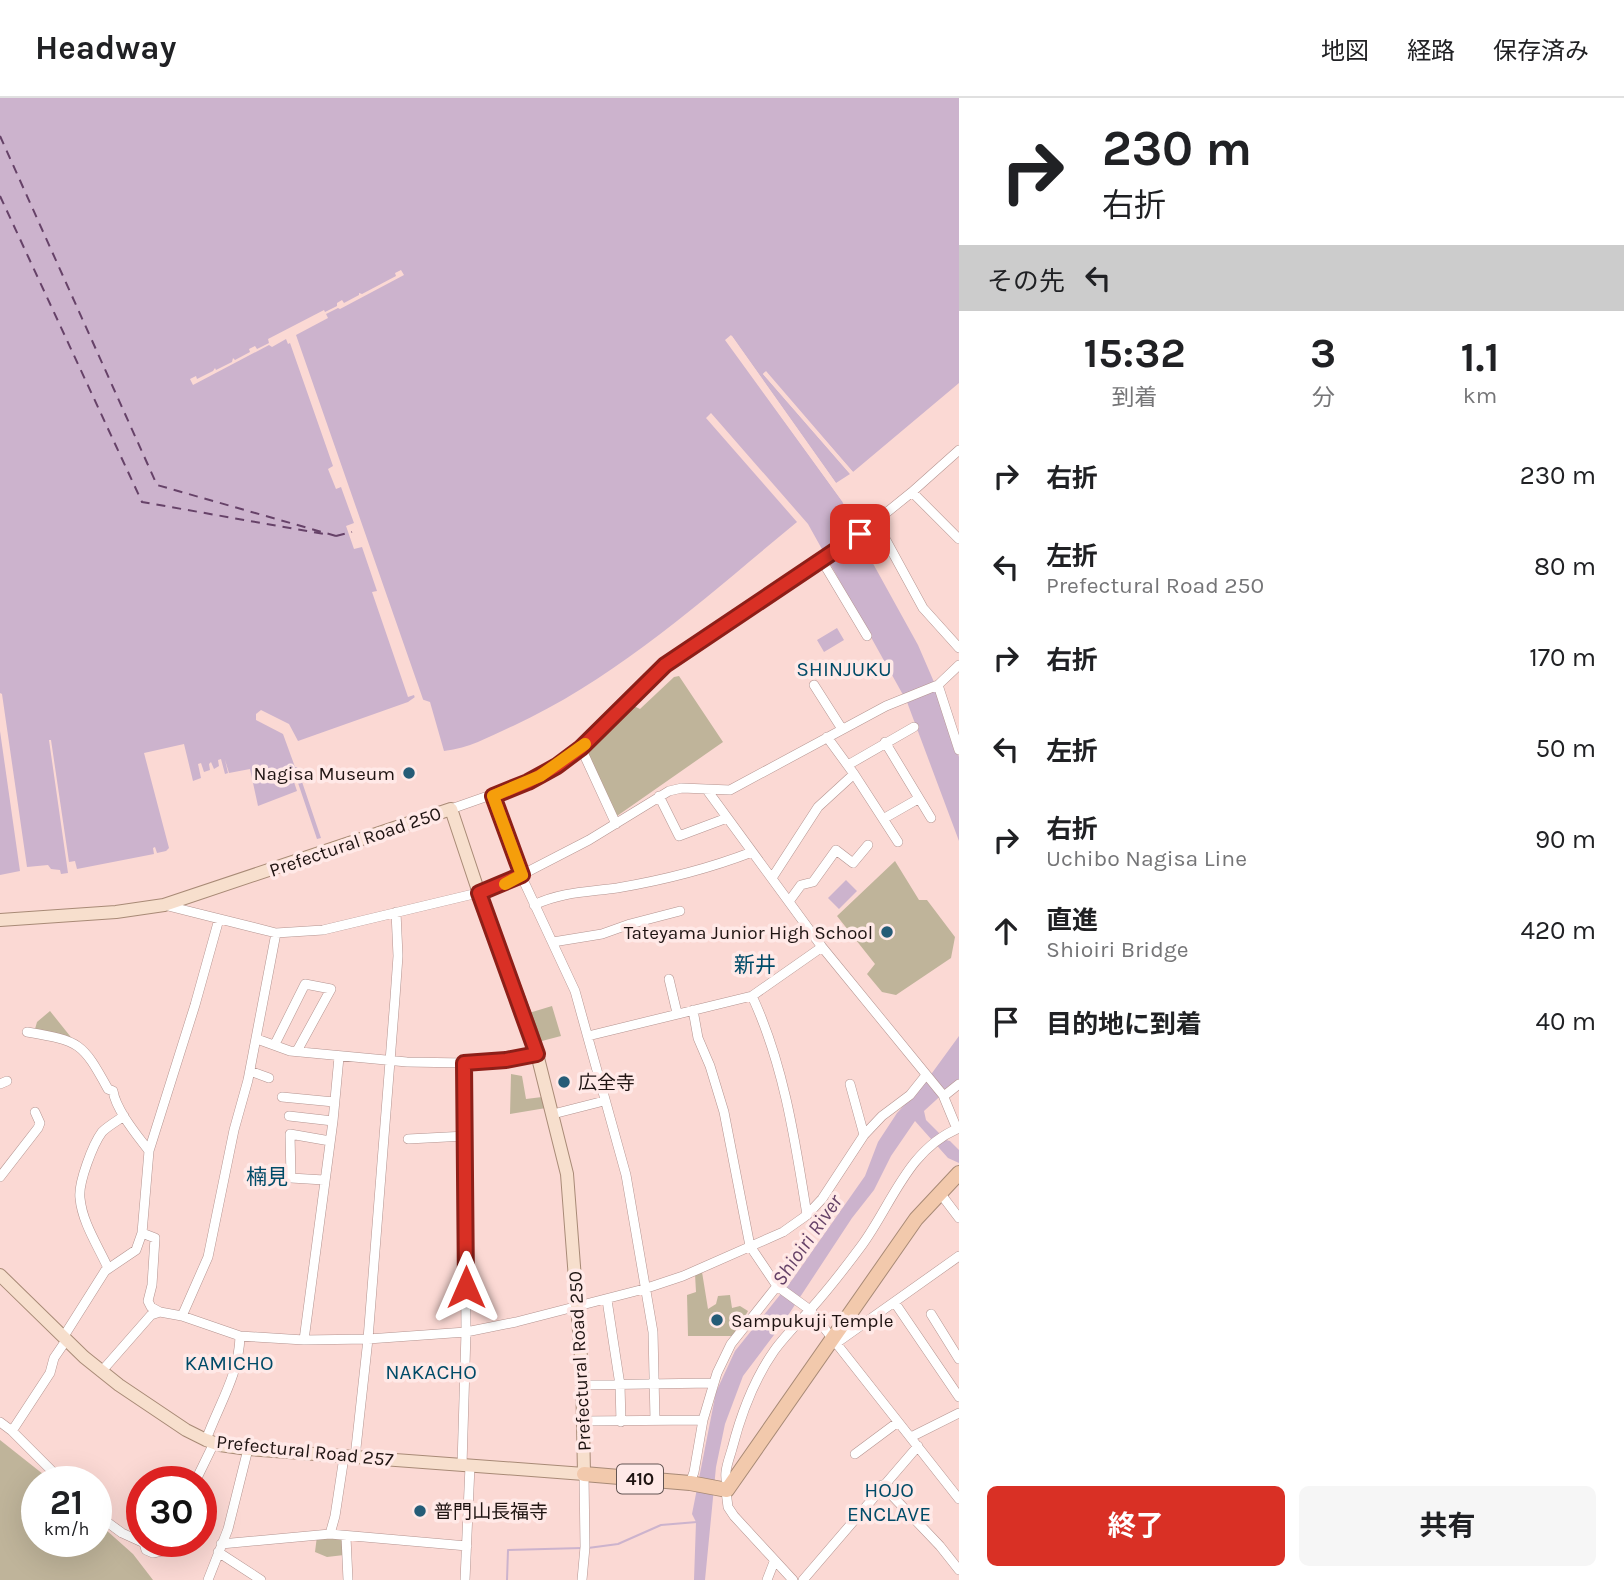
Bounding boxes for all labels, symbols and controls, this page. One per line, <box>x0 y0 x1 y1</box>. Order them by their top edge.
text: Headway <box>35 29 176 67</box>
text: 地図 <box>1321 37 1369 65</box>
text: 経路 <box>1407 37 1455 65</box>
text: 保存済み <box>1493 37 1589 65</box>
text: 230 m <box>1102 120 1252 177</box>
icon: right <box>987 126 1078 217</box>
text: 右折 <box>1102 187 1166 224</box>
icon: left <box>1079 259 1117 297</box>
text: その先 <box>987 266 1065 297</box>
text: 15:32 <box>1083 328 1186 378</box>
text: 3 <box>1310 328 1336 378</box>
text: 1.1 <box>1461 332 1500 382</box>
text: km <box>1463 382 1497 409</box>
text: 到着 <box>1112 384 1158 411</box>
text: 分 <box>1312 384 1335 411</box>
icon: right <box>987 457 1025 495</box>
text: 230 m <box>1520 460 1596 491</box>
text: 右折 <box>1046 463 1098 494</box>
pin <box>830 504 890 564</box>
icon: arrive <box>841 515 879 553</box>
text: 左折 <box>1046 541 1098 572</box>
icon: left <box>987 548 1025 586</box>
text: 80 m <box>1534 551 1596 582</box>
text: Prefectural Road 250 <box>1046 572 1264 599</box>
icon: right <box>987 639 1025 677</box>
text: 170 m <box>1529 642 1596 673</box>
text: 右折 <box>1046 645 1098 676</box>
district label: SHINJUKU <box>796 657 892 681</box>
icon: left <box>987 730 1025 768</box>
text: 50 m <box>1535 733 1596 764</box>
text: 左折 <box>1046 736 1098 767</box>
place label: Nagisa Museum <box>254 763 395 785</box>
marker: Nagisa Museum <box>401 765 417 781</box>
street label: Prefectural Road 250 <box>267 802 444 882</box>
text: 右折 <box>1046 814 1098 845</box>
icon: right <box>987 821 1025 859</box>
text: 90 m <box>1535 824 1596 855</box>
text: Uchibo Nagisa Line <box>1046 845 1247 872</box>
text: 直進 <box>1046 905 1098 936</box>
icon: ahead <box>987 912 1025 950</box>
text: 420 m <box>1520 915 1596 946</box>
place label: Tateyama Junior High School <box>624 922 873 944</box>
marker: Tateyama Junior High School <box>879 924 895 940</box>
text: Shioiri Bridge <box>1046 936 1189 963</box>
district label: 新井 <box>734 953 776 977</box>
icon: arrive <box>987 1003 1025 1041</box>
text: 40 m <box>1536 1006 1596 1037</box>
text: 目的地に到着 <box>1046 1009 1202 1040</box>
place label: 広全寺 <box>578 1072 635 1094</box>
marker: 広全寺 <box>556 1074 572 1090</box>
district label: 楠見 <box>246 1165 288 1189</box>
water label: Shioiri River <box>767 1189 848 1290</box>
position arrow <box>429 1250 503 1324</box>
street label: Prefectural Road 250 <box>564 1270 596 1452</box>
place label: Sampukuji Temple <box>731 1310 893 1332</box>
marker: Sampukuji Temple <box>709 1312 725 1328</box>
district label: KAMICHO <box>185 1351 273 1375</box>
district label: NAKACHO <box>385 1360 477 1384</box>
street label: Prefectural Road 257 <box>215 1431 395 1471</box>
road number: 410 <box>617 1464 663 1494</box>
speed limit sign: 30 <box>126 1466 217 1557</box>
district label: HOJO ENCLAVE <box>847 1478 931 1526</box>
text: 21 <box>50 1482 83 1523</box>
button: 終了 <box>987 1486 1285 1566</box>
button: 共有 <box>1299 1486 1596 1566</box>
place label: 普門山長福寺 <box>434 1501 548 1523</box>
marker: 普門山長福寺 <box>412 1503 428 1519</box>
text: km/h <box>44 1518 89 1540</box>

